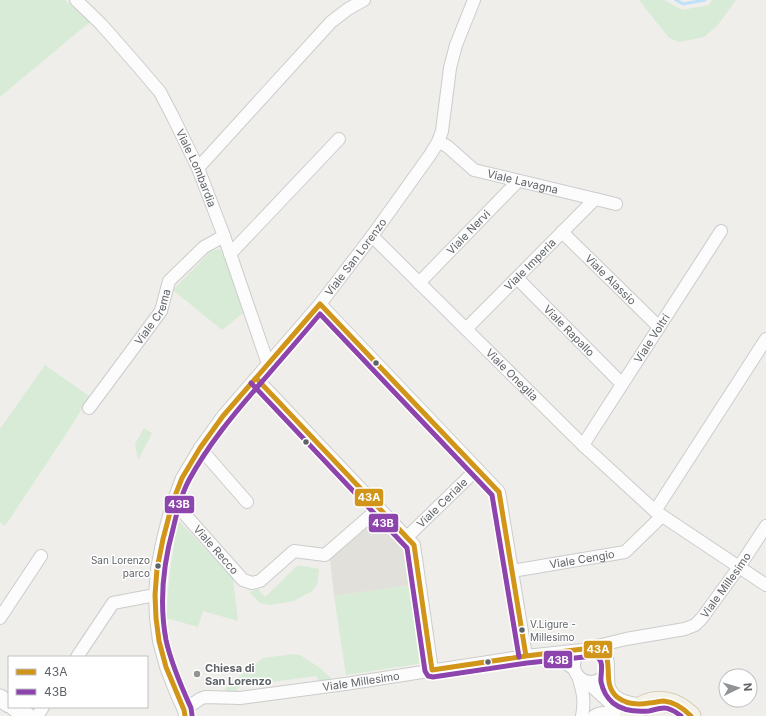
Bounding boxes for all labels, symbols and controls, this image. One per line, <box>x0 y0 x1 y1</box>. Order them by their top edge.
street label: Viale Lombardia <box>173 127 219 209</box>
street label: Viale Lavagna <box>486 166 560 197</box>
street label: Viale Nervi <box>444 207 493 257</box>
street label: Viale San Lorenzo <box>322 215 390 299</box>
street label: Viale Imperia <box>501 235 559 293</box>
street label: Viale Alassio <box>582 251 639 308</box>
street label: Viale Crema <box>131 287 174 347</box>
street label: Viale Rapallo <box>541 302 598 360</box>
street label: Viale Voltri <box>631 311 673 365</box>
street label: Viale Oneglia <box>483 346 541 404</box>
unlabelled marker <box>371 358 381 368</box>
unlabelled marker <box>301 437 311 447</box>
street label: Viale Ceriale <box>414 475 470 531</box>
line badge: 43A <box>354 488 384 507</box>
text: 43A <box>358 490 380 504</box>
line badge: 43B <box>164 495 195 514</box>
text: 43B <box>168 497 190 511</box>
line badge: 43B <box>368 513 399 533</box>
text: 43B <box>372 516 394 530</box>
street label: Viale Recco <box>191 522 242 577</box>
street label: Viale Cengio <box>548 547 616 572</box>
street label: Viale Millesimo <box>697 549 754 621</box>
place label: San Lorenzo parco <box>91 554 150 579</box>
marker: San Lorenzo parco <box>153 561 163 571</box>
place label: V.Ligure - Millesimo <box>530 618 576 643</box>
marker: V.Ligure - Millesimo <box>517 625 527 635</box>
line badge: 43A <box>583 640 613 659</box>
text: 43A <box>587 642 609 656</box>
line badge: 43B <box>543 650 573 669</box>
text: 43B <box>547 653 569 667</box>
legend <box>8 656 148 708</box>
unlabelled marker <box>483 657 493 667</box>
place label: Chiesa di San Lorenzo <box>205 661 272 688</box>
text: 43A <box>44 664 67 679</box>
north arrow <box>718 668 758 708</box>
marker: Chiesa di San Lorenzo <box>192 669 202 679</box>
street label: Viale Millesimo <box>322 669 401 694</box>
text: N <box>741 682 755 692</box>
text: 43B <box>44 684 67 699</box>

